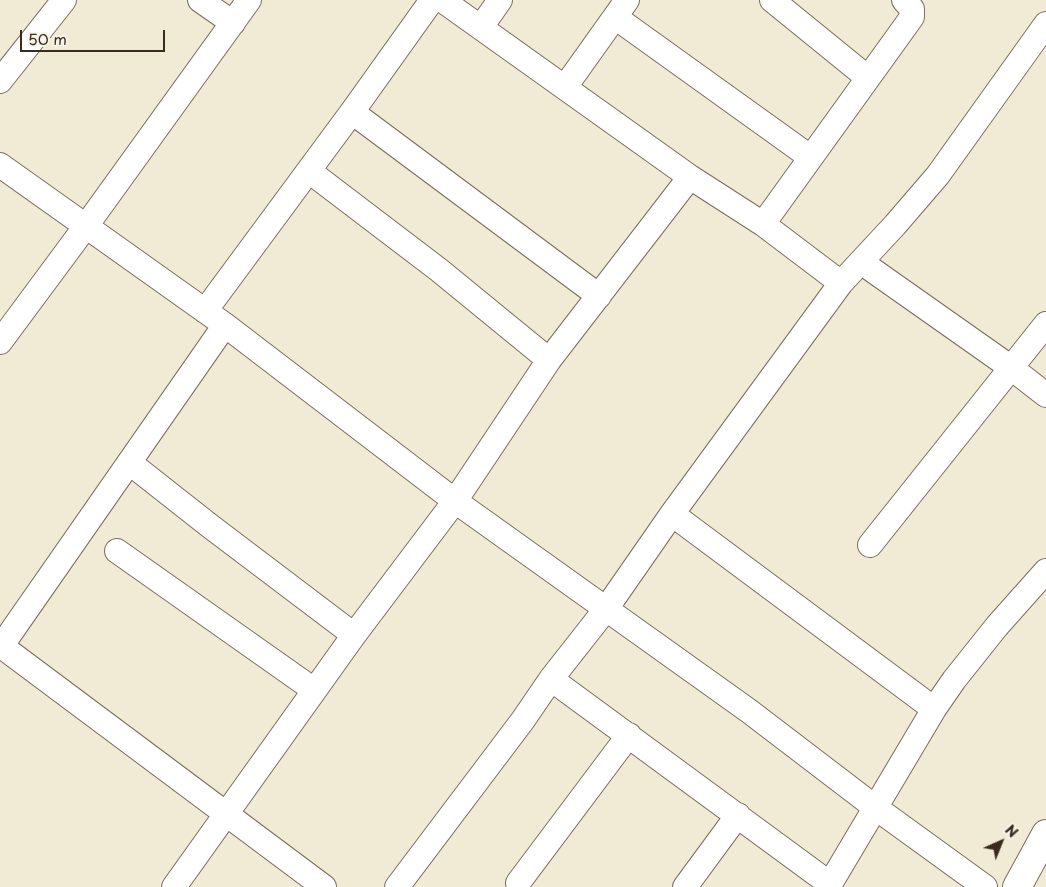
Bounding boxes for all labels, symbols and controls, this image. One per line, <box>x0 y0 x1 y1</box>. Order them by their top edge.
scale bar <box>22 20 168 52</box>
text: 50 m <box>28 27 67 50</box>
north arrow <box>976 817 1026 867</box>
text: N <box>1000 819 1023 842</box>

